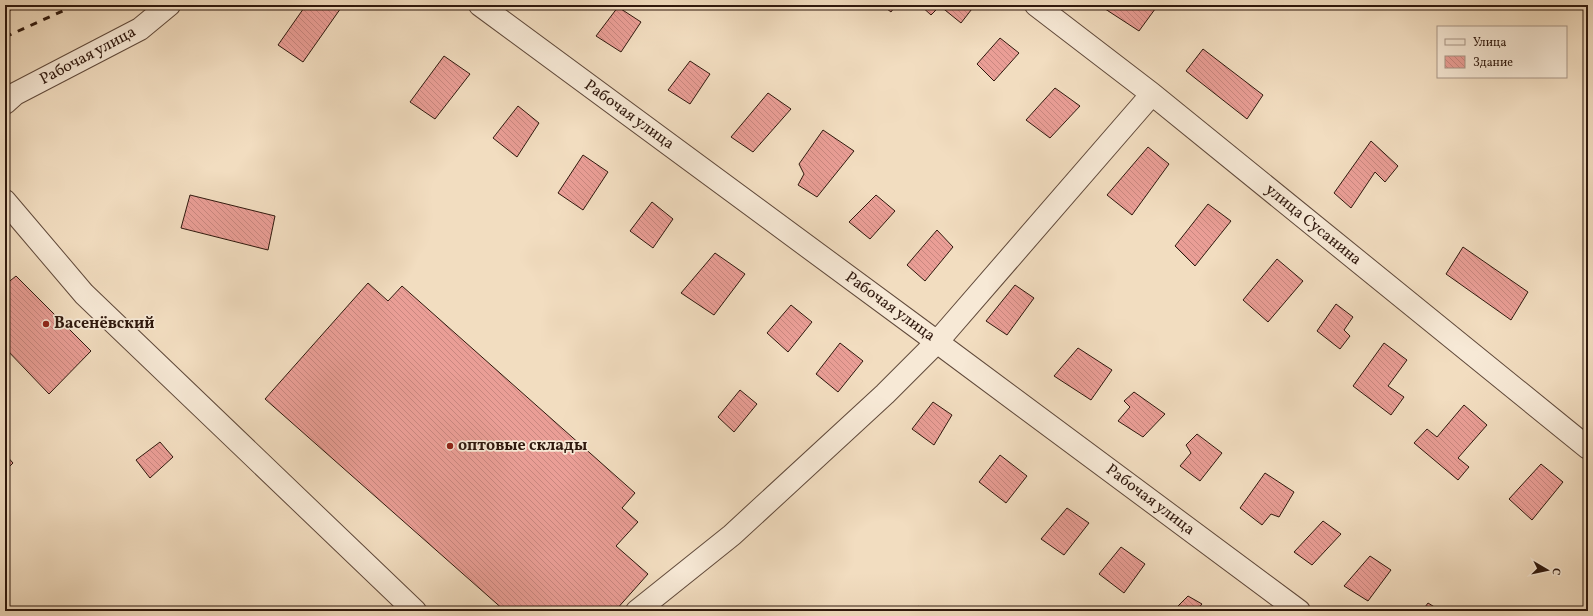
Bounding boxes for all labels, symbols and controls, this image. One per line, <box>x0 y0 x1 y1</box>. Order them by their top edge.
street label: Рабочая улица <box>36 21 140 91</box>
legend <box>1437 26 1567 78</box>
text: Улица <box>1473 35 1506 51</box>
text: Здание <box>1473 55 1513 71</box>
street label: Рабочая улица <box>579 75 679 155</box>
street label: улица Сусанина <box>1260 179 1366 271</box>
street label: Рабочая улица <box>840 267 940 347</box>
place label: Васенёвский <box>54 313 154 335</box>
marker: Васенёвский <box>41 319 51 329</box>
place label: оптовые склады <box>458 435 587 457</box>
marker: оптовые склады <box>445 441 455 451</box>
street label: Рабочая улица <box>1101 459 1199 541</box>
north arrow <box>1527 550 1567 590</box>
text: С <box>1547 567 1563 576</box>

